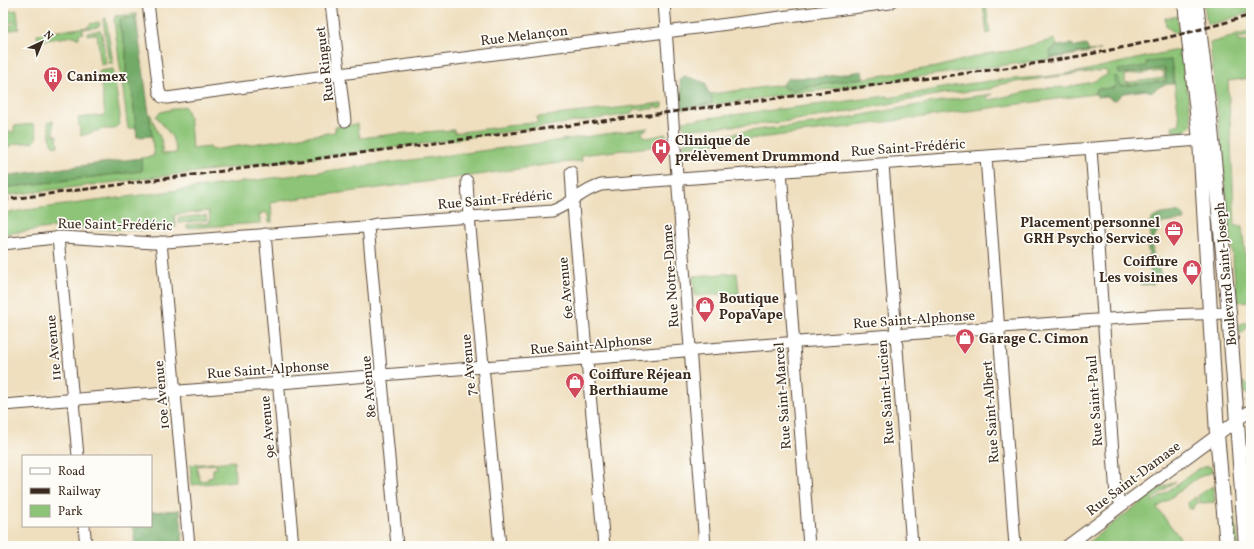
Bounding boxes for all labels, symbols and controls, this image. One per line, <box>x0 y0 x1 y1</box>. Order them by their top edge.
north arrow <box>22 22 62 62</box>
street label: Rue Melançon <box>479 22 569 51</box>
street label: Rue Ringuet <box>311 25 340 103</box>
text: N <box>40 28 56 44</box>
building icon: Canimex <box>42 65 64 93</box>
place label: Canimex <box>67 68 126 87</box>
place label: Clinique de prélèvement Drummond <box>675 132 840 167</box>
street label: Rue Saint-Frédéric <box>850 135 966 162</box>
hospital icon: Clinique de prélèvement Drummond <box>650 137 672 165</box>
street label: Rue Saint-Frédéric <box>437 186 553 215</box>
street label: Boulevard Saint-Joseph <box>1211 201 1242 347</box>
place label: Placement personnel GRH Psycho Services <box>1020 214 1160 249</box>
street label: Rue Saint-Frédéric <box>57 215 173 236</box>
office icon: Placement personnel GRH Psycho Services <box>1163 219 1185 247</box>
street label: Rue Notre-Dame <box>658 223 685 328</box>
place label: Coiffure Les voisines <box>1099 253 1178 288</box>
street label: 6e Avenue <box>554 256 579 320</box>
shop icon: Coiffure Les voisines <box>1181 258 1203 286</box>
place label: Boutique PopaVape <box>719 290 783 325</box>
shop icon: Boutique PopaVape <box>694 295 716 323</box>
street label: Rue Saint-Alphonse <box>852 307 976 334</box>
street label: 11e Avenue <box>42 314 67 382</box>
shop icon: Garage C. Cimon <box>954 327 976 355</box>
place label: Garage C. Cimon <box>979 330 1089 349</box>
street label: Rue Saint-Alphonse <box>529 331 653 360</box>
street label: 7e Avenue <box>457 333 482 397</box>
street label: Rue Saint-Lucien <box>873 339 900 445</box>
street label: Rue Saint-Marcel <box>770 342 797 450</box>
street label: 8e Avenue <box>357 355 382 419</box>
street label: Rue Saint-Paul <box>1083 355 1108 447</box>
street label: Rue Saint-Alphonse <box>206 357 330 384</box>
street label: 10e Avenue <box>150 359 175 430</box>
street label: Rue Saint-Albert <box>978 360 1005 464</box>
place label: Coiffure Réjean Berthiaume <box>589 366 692 401</box>
shop icon: Coiffure Réjean Berthiaume <box>564 371 586 399</box>
street label: 9e Avenue <box>256 395 281 459</box>
street label: Rue Saint-Damase <box>1083 437 1185 521</box>
legend <box>22 455 152 527</box>
text: Road <box>58 464 85 480</box>
text: Railway <box>58 484 101 500</box>
text: Park <box>58 504 83 520</box>

